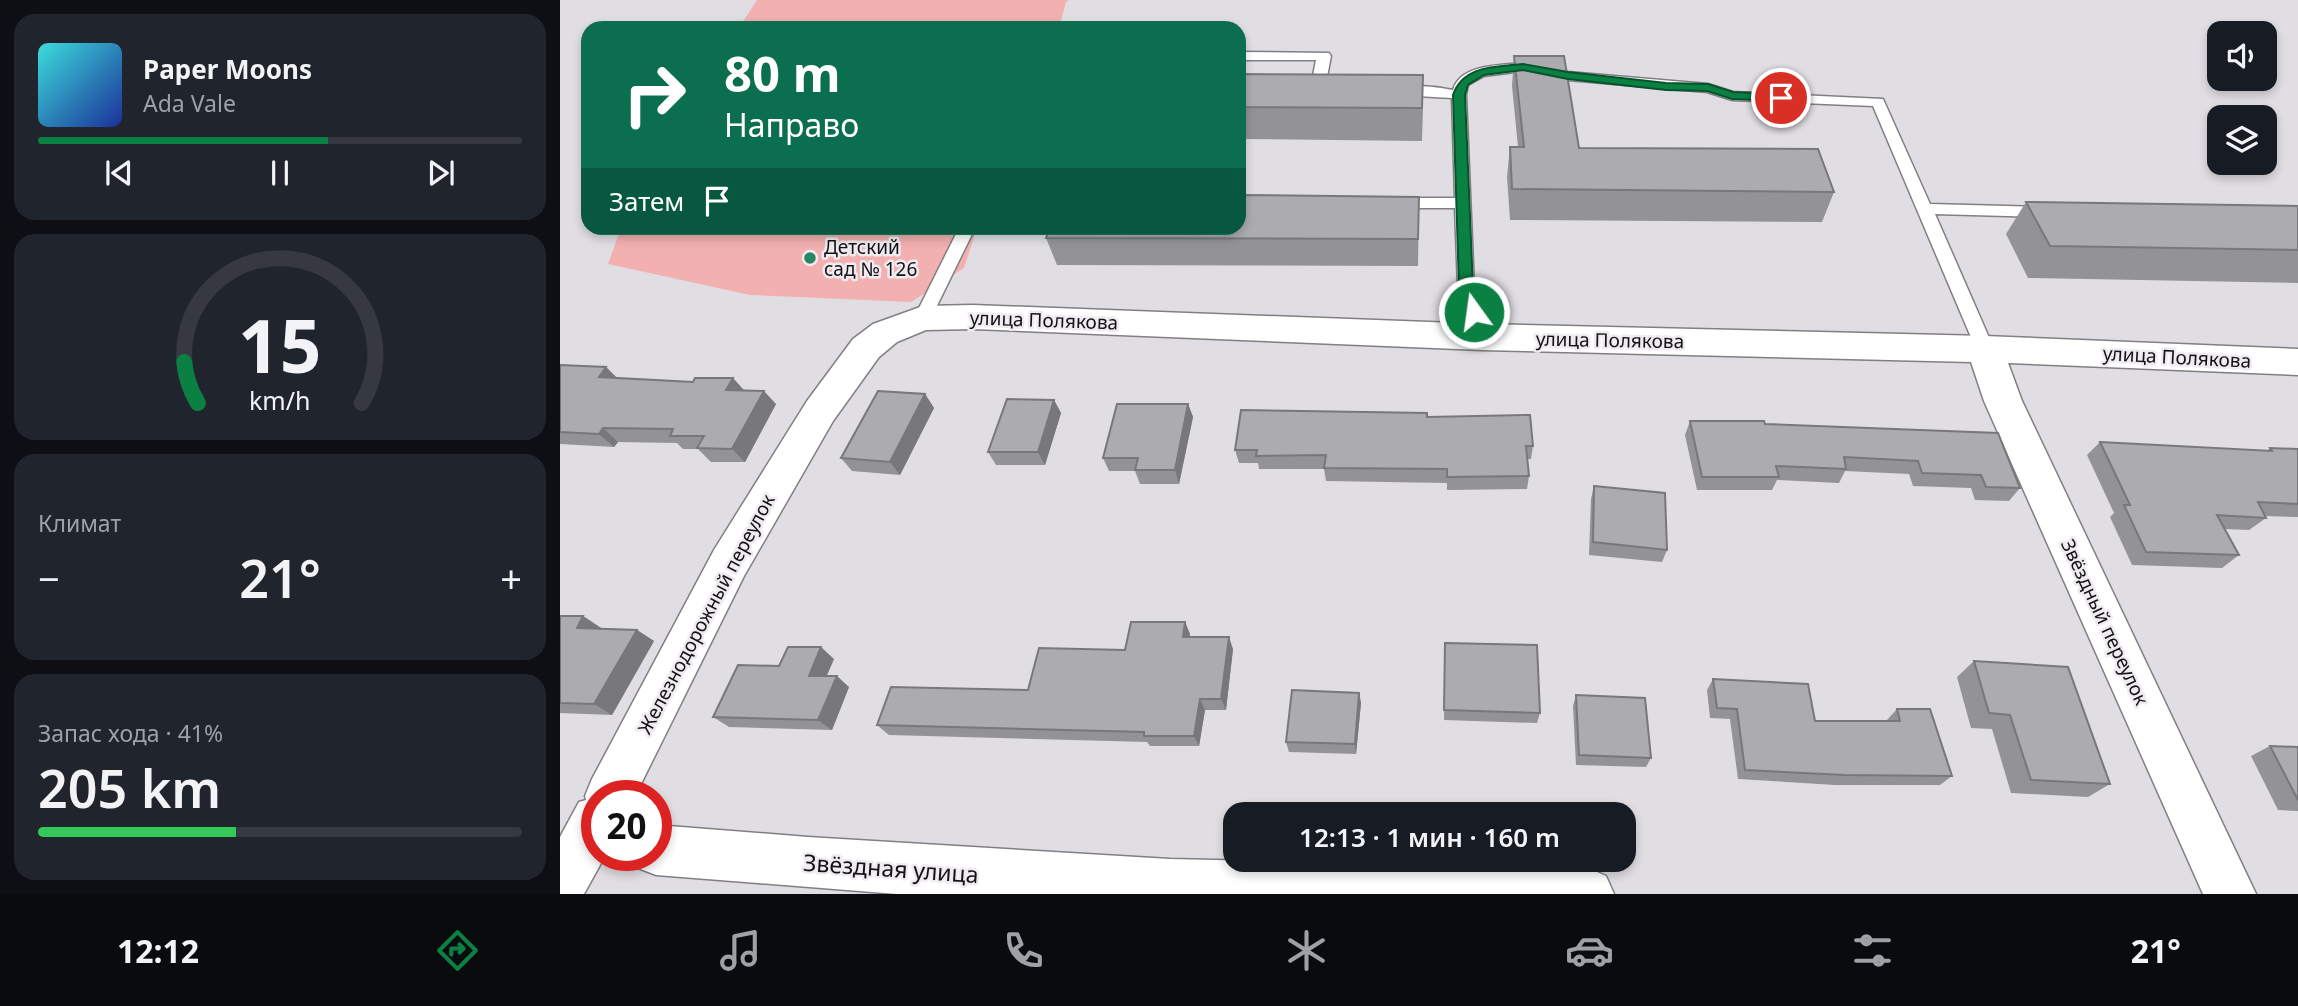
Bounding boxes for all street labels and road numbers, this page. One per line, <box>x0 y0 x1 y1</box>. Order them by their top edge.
street label: улица Полякова <box>969 304 1119 336</box>
street label: улица Полякова <box>1536 326 1684 354</box>
street label: улица Полякова <box>2102 340 2252 374</box>
street label: Железнодорожный переулок <box>632 490 780 738</box>
street label: Звёздный переулок <box>2055 535 2155 709</box>
street label: Звёздная улица <box>802 846 980 890</box>

